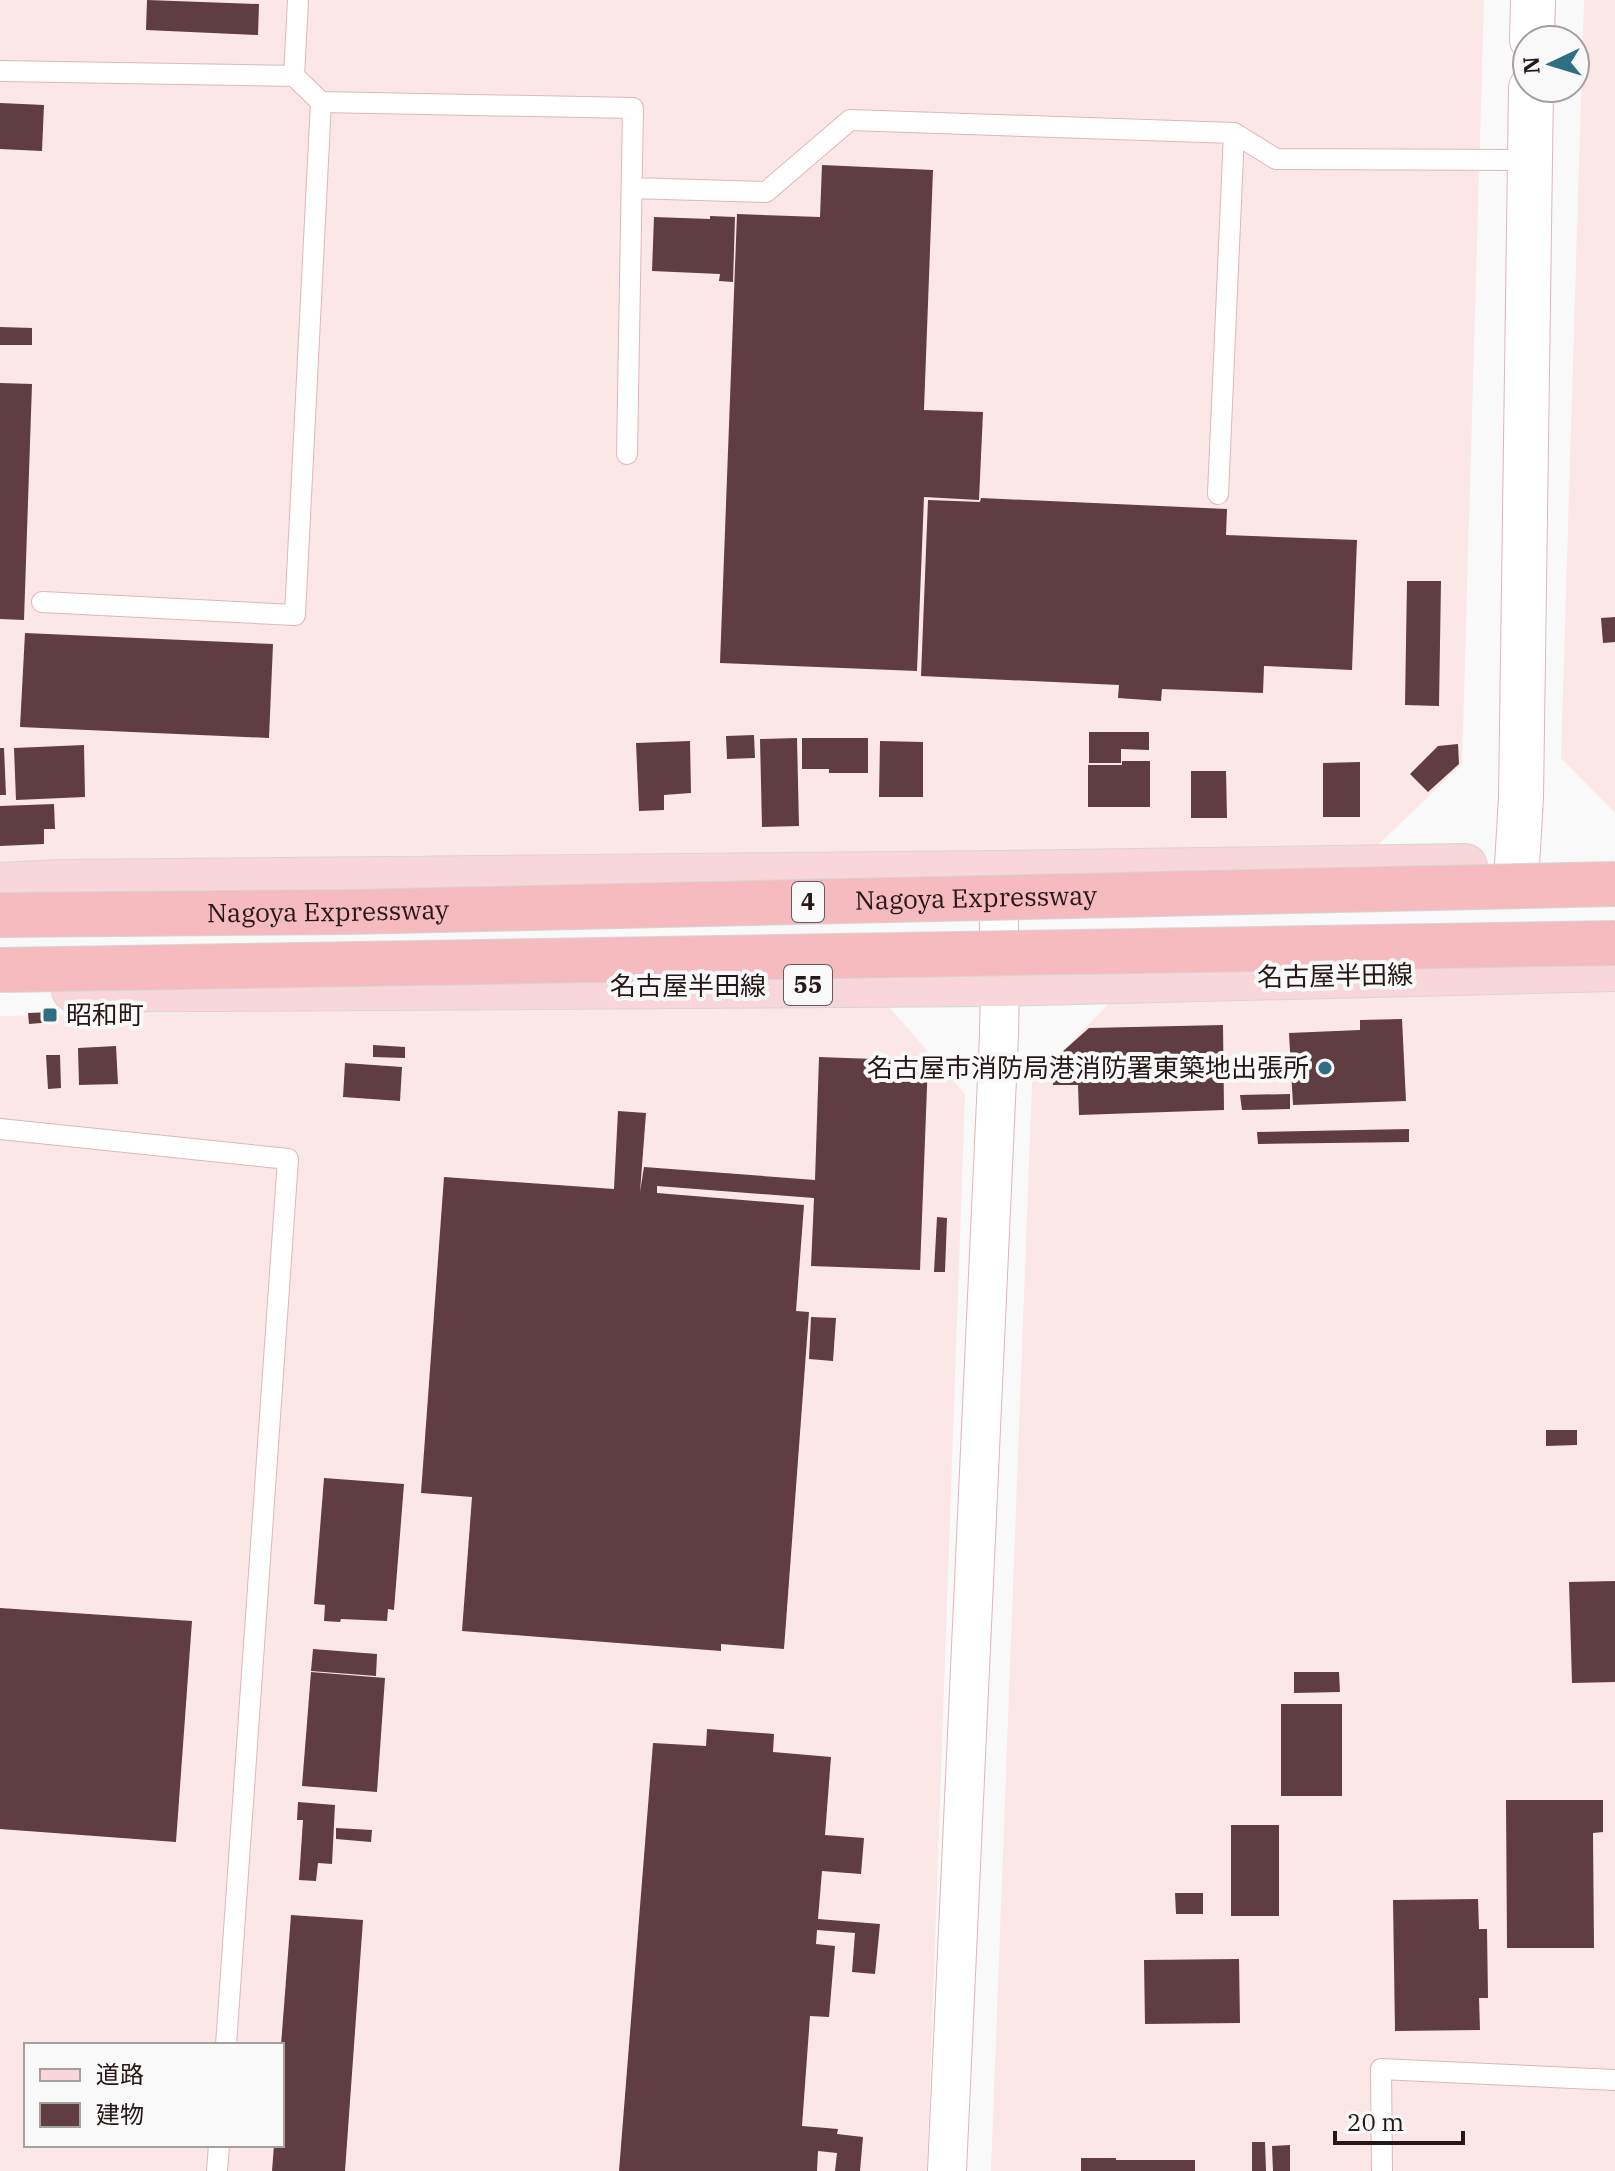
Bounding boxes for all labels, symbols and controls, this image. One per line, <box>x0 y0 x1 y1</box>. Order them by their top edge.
north arrow <box>1511 24 1591 104</box>
text: N <box>1515 56 1546 75</box>
street label: Nagoya Expressway <box>854 877 1097 917</box>
road number: 4 <box>792 882 824 922</box>
street label: Nagoya Expressway <box>207 892 450 929</box>
street label: 名古屋半田線 <box>1257 957 1413 993</box>
road number: 55 <box>784 965 832 1005</box>
street label: 名古屋半田線 <box>610 968 766 1002</box>
place label: 昭和町 <box>66 997 144 1031</box>
marker: 昭和町 <box>41 1006 59 1024</box>
place label: 名古屋市消防局港消防署東築地出張所 <box>867 1050 1309 1084</box>
marker: 名古屋市消防局港消防署東築地出張所 <box>1316 1059 1334 1077</box>
legend <box>24 2043 284 2147</box>
text: 道路 <box>96 2058 144 2090</box>
scale bar <box>1335 2095 1463 2145</box>
text: 建物 <box>96 2098 144 2130</box>
text: 20 m <box>1347 2106 1404 2138</box>

